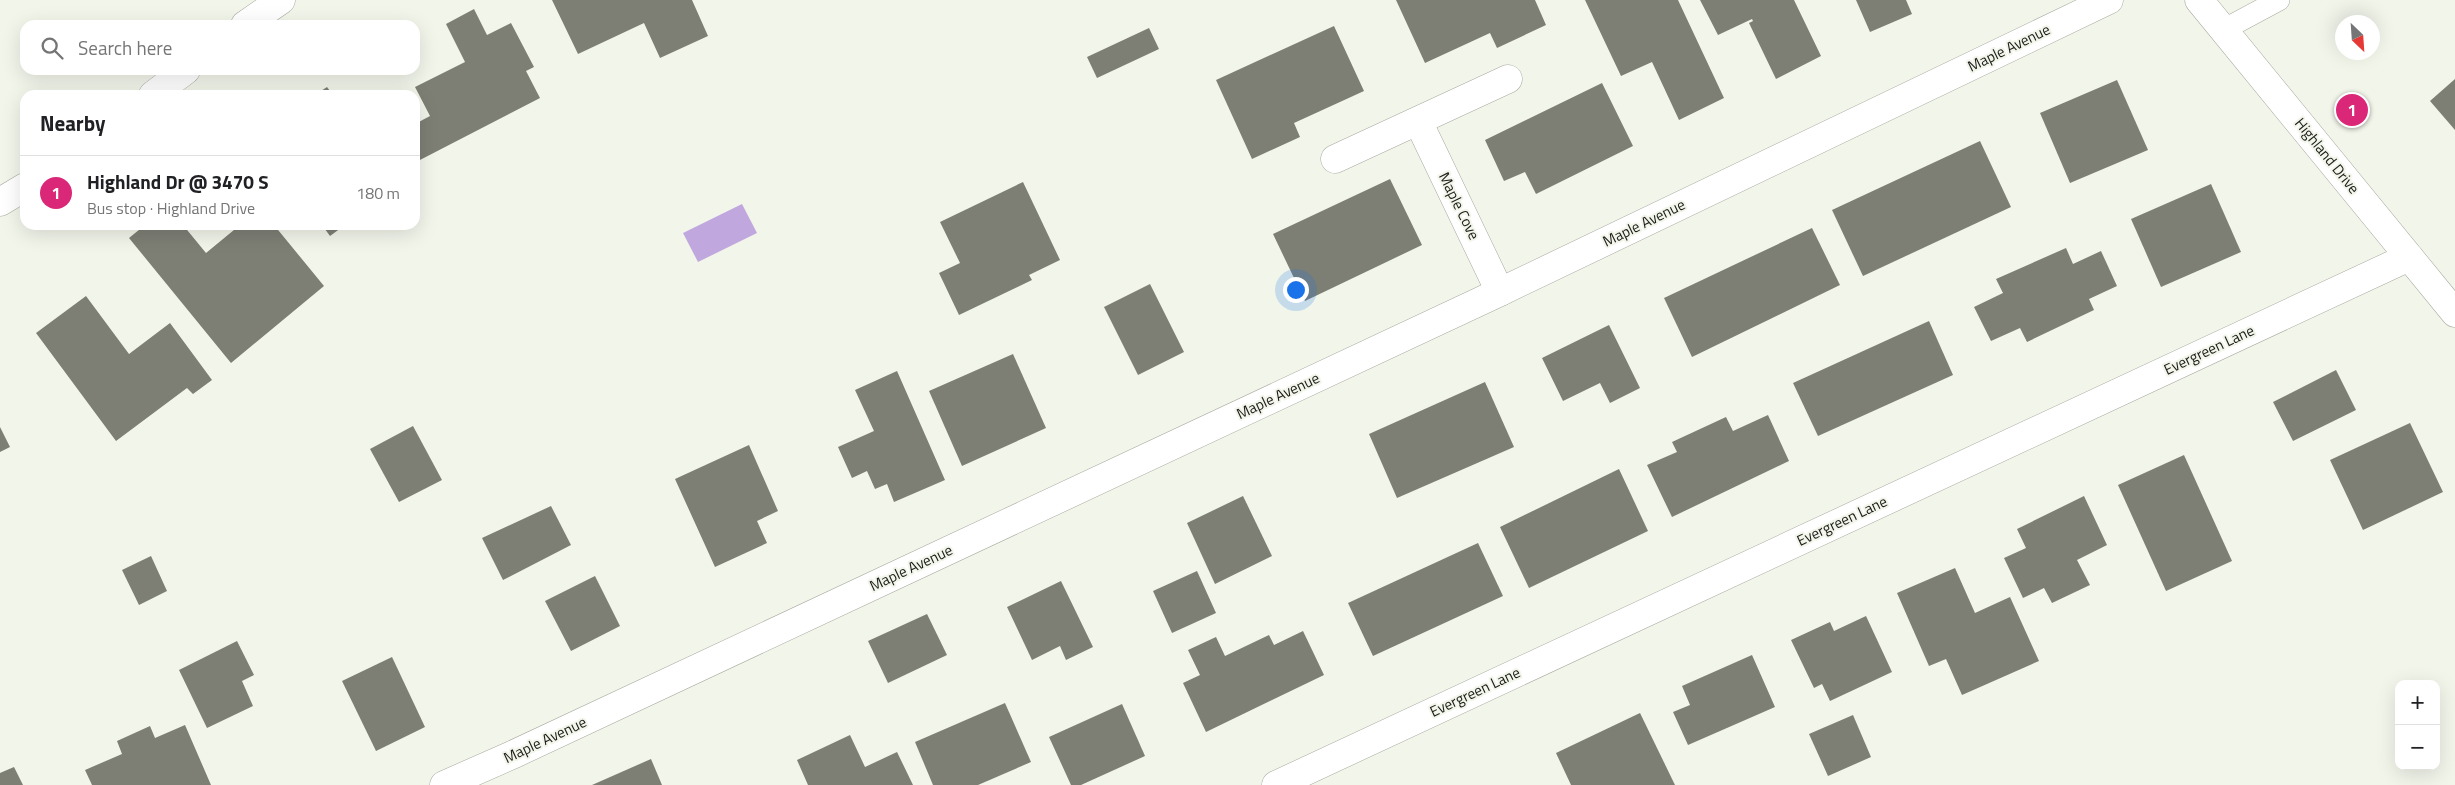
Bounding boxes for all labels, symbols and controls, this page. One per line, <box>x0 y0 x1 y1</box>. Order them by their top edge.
north arrow <box>2335 15 2380 60</box>
street label: Maple Avenue <box>1964 18 2054 77</box>
search box <box>20 20 420 75</box>
text: Search here <box>78 33 172 62</box>
icon: search <box>38 34 66 62</box>
pin: 1 <box>2336 91 2368 129</box>
text: Nearby <box>40 107 105 139</box>
street label: Highland Drive <box>2289 113 2365 199</box>
text: Highland Dr @ 3470 S <box>87 167 269 196</box>
street label: Maple Cove <box>1433 168 1486 244</box>
text: 1 <box>52 181 60 205</box>
text: 180 m <box>356 181 400 205</box>
street label: Maple Avenue <box>1599 193 1689 252</box>
text: Bus stop · Highland Drive <box>87 196 255 220</box>
your location <box>1283 277 1309 303</box>
street label: Evergreen Lane <box>2160 319 2258 381</box>
street label: Maple Avenue <box>1232 366 1323 425</box>
street label: Evergreen Lane <box>1793 490 1891 552</box>
street label: Maple Avenue <box>865 538 956 597</box>
street label: Evergreen Lane <box>1426 661 1524 723</box>
map controls <box>2395 680 2440 770</box>
button: + <box>2395 680 2440 725</box>
street label: Maple Avenue <box>499 710 590 769</box>
button: − <box>2395 725 2440 770</box>

